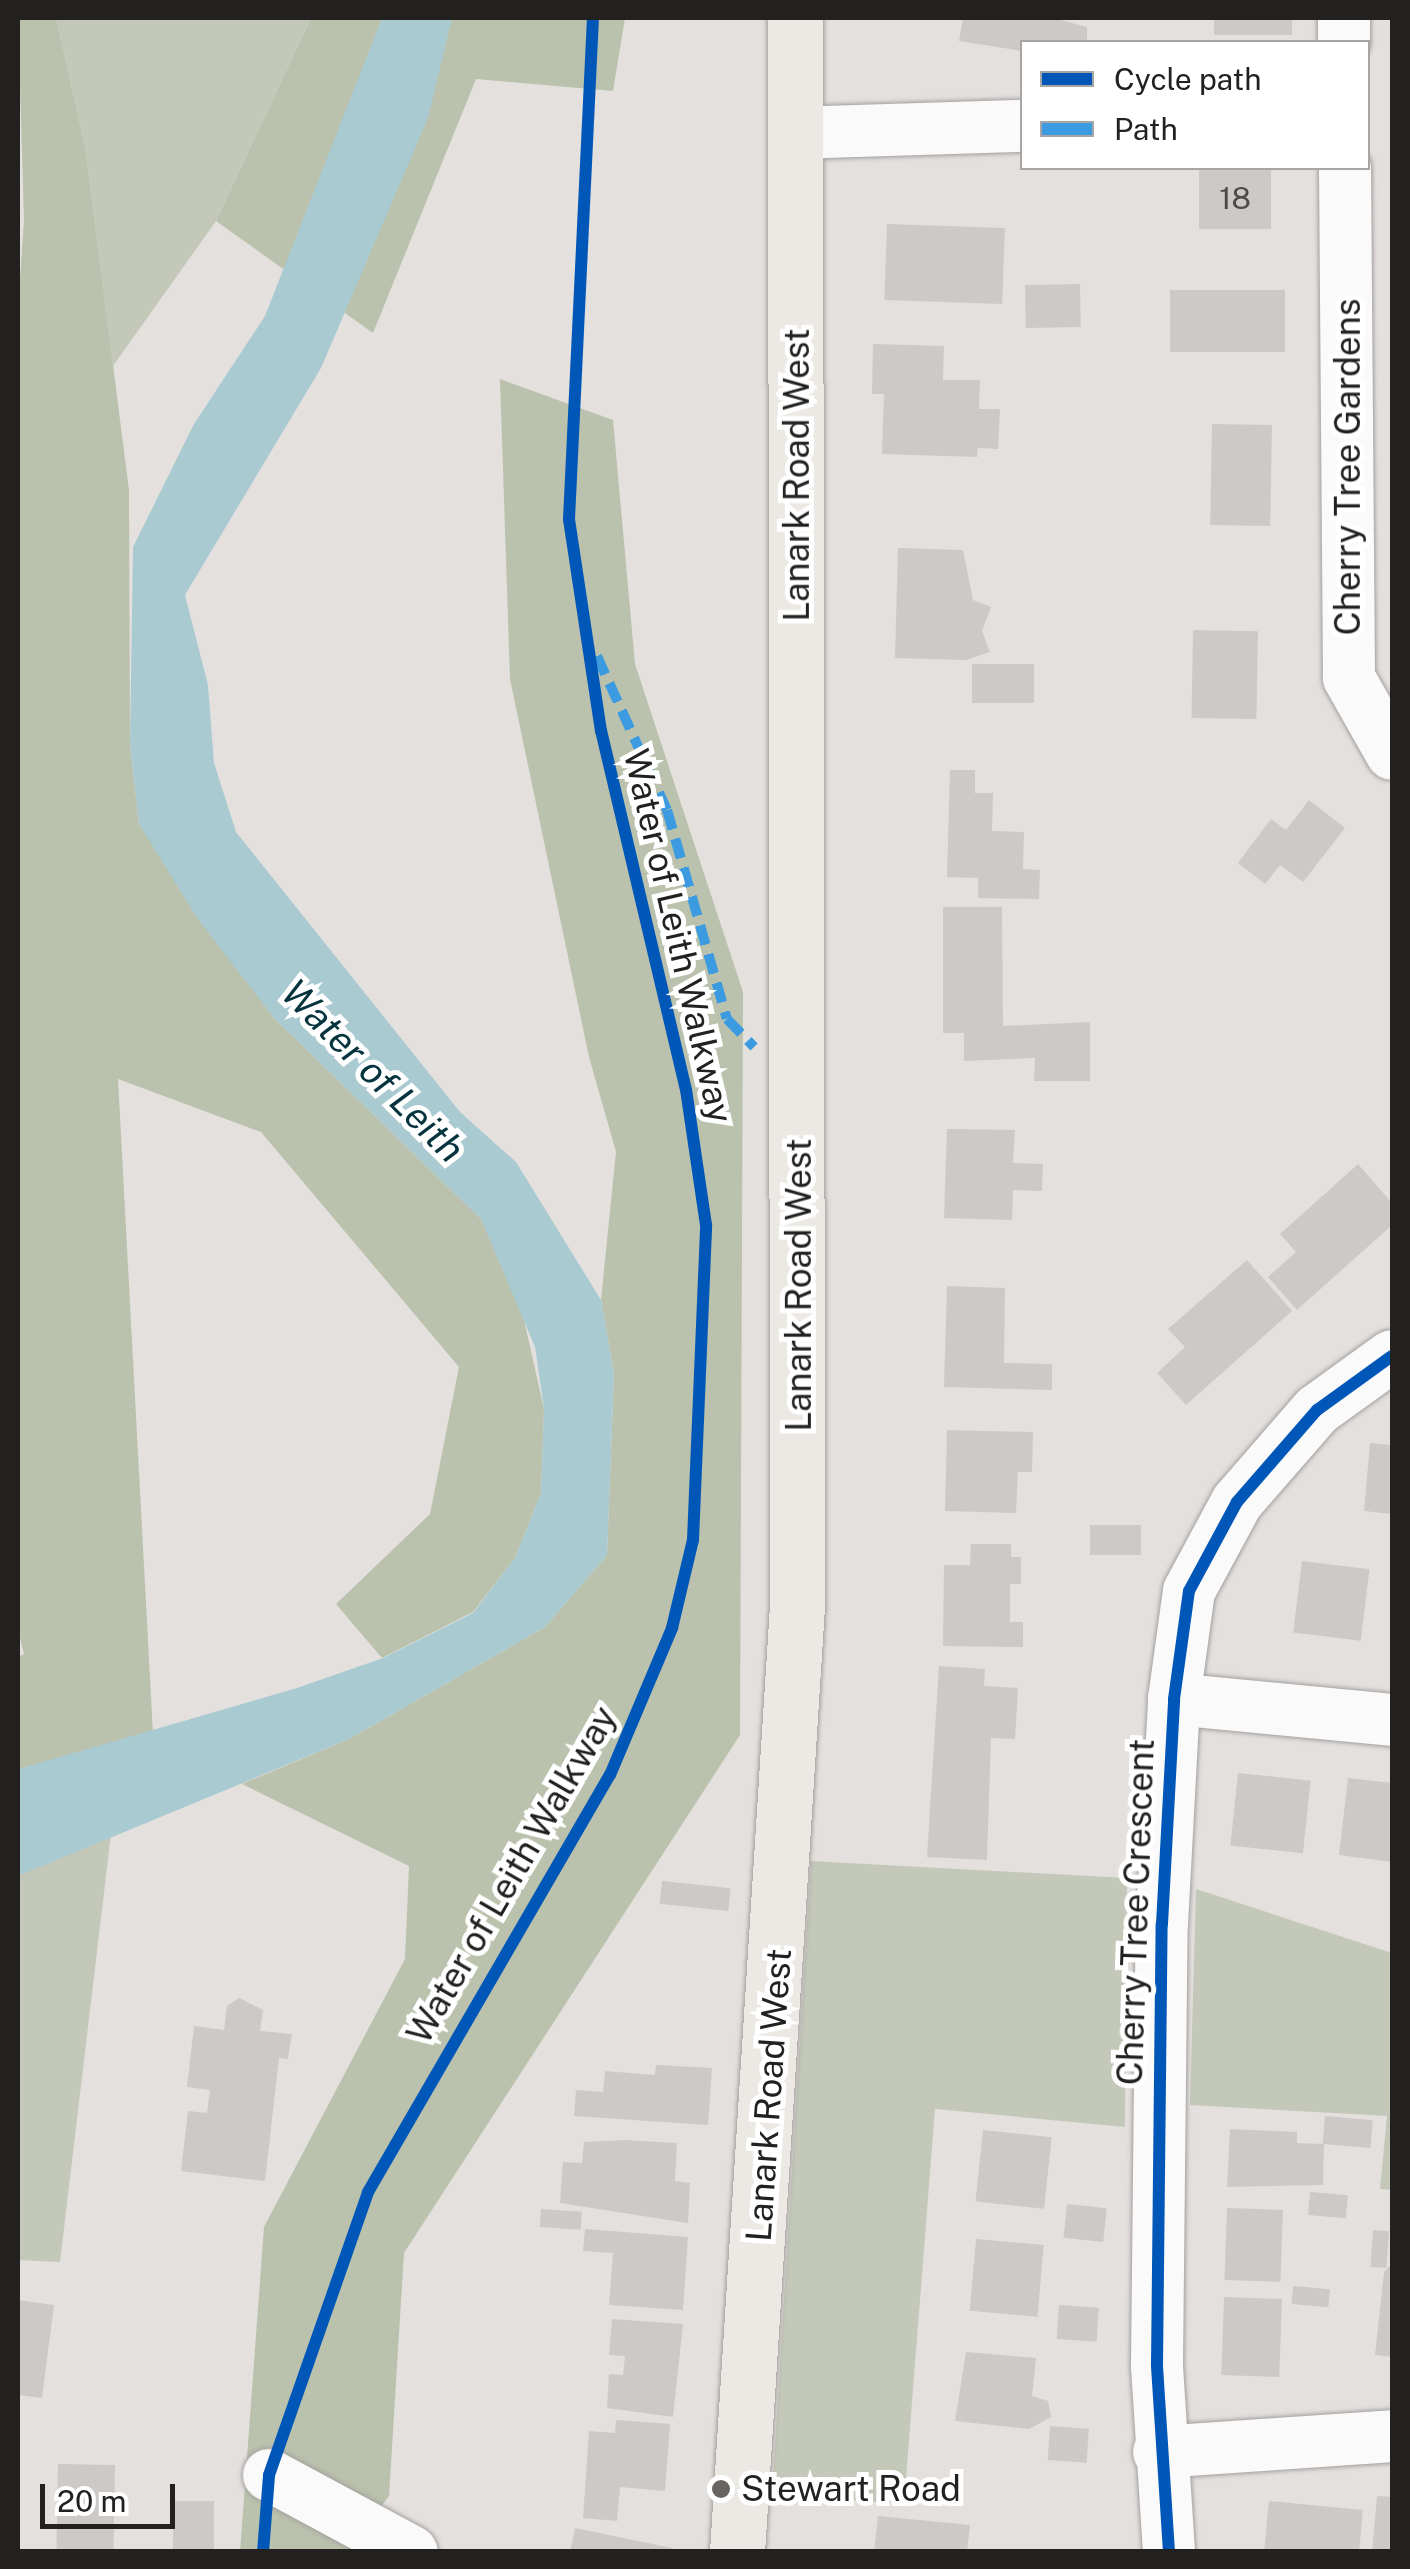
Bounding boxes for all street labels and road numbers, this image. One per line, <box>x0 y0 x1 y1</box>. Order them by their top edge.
street label: Cherry Tree Gardens <box>1327 298 1369 636</box>
street label: Lanark Road West <box>776 328 818 622</box>
street label: Water of Leith Walkway <box>614 744 742 1128</box>
street label: Lanark Road West <box>778 1138 820 1432</box>
street label: Water of Leith Walkway <box>398 1698 626 2052</box>
street label: Cherry Tree Crescent <box>1109 1738 1163 2086</box>
street label: Lanark Road West <box>738 1947 800 2243</box>

